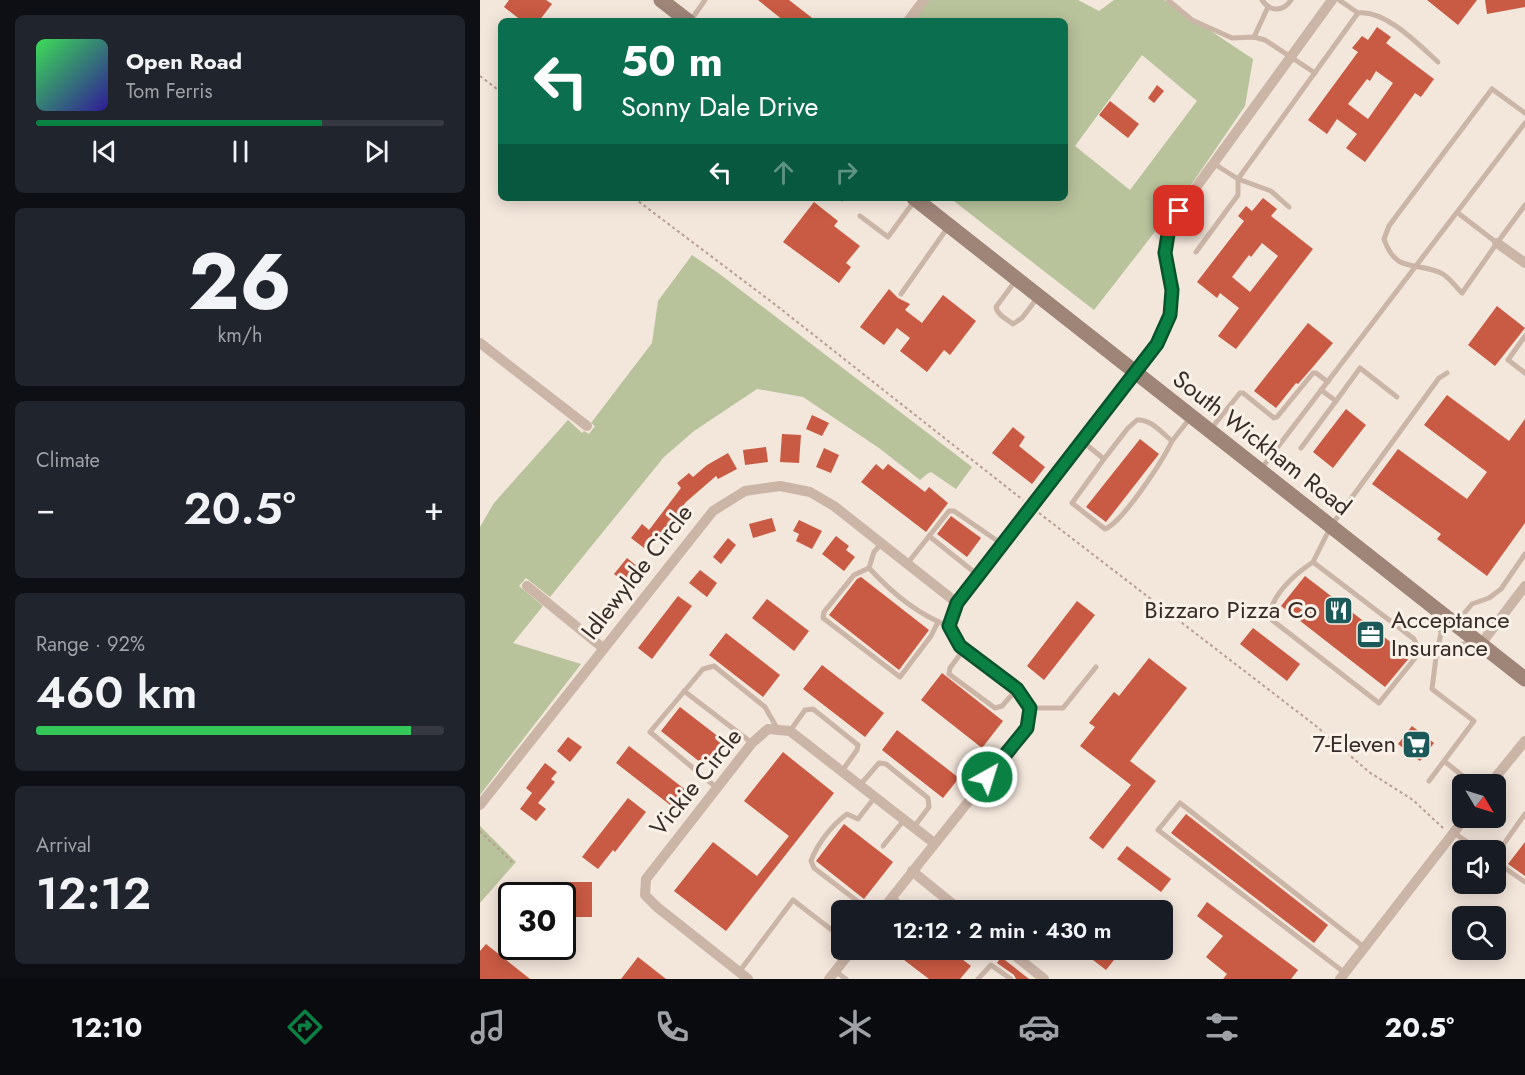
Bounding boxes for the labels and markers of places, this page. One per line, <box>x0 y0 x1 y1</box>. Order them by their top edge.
pin <box>1153 185 1204 236</box>
place label: Bizzaro Pizza Co <box>1144 592 1317 627</box>
restaurant icon: Bizzaro Pizza Co <box>1322 594 1354 626</box>
place label: Acceptance Insurance <box>1391 602 1510 665</box>
office icon: Acceptance Insurance <box>1354 618 1386 650</box>
place label: 7-Eleven <box>1312 726 1396 761</box>
supermarket icon: 7-Eleven <box>1401 728 1433 760</box>

